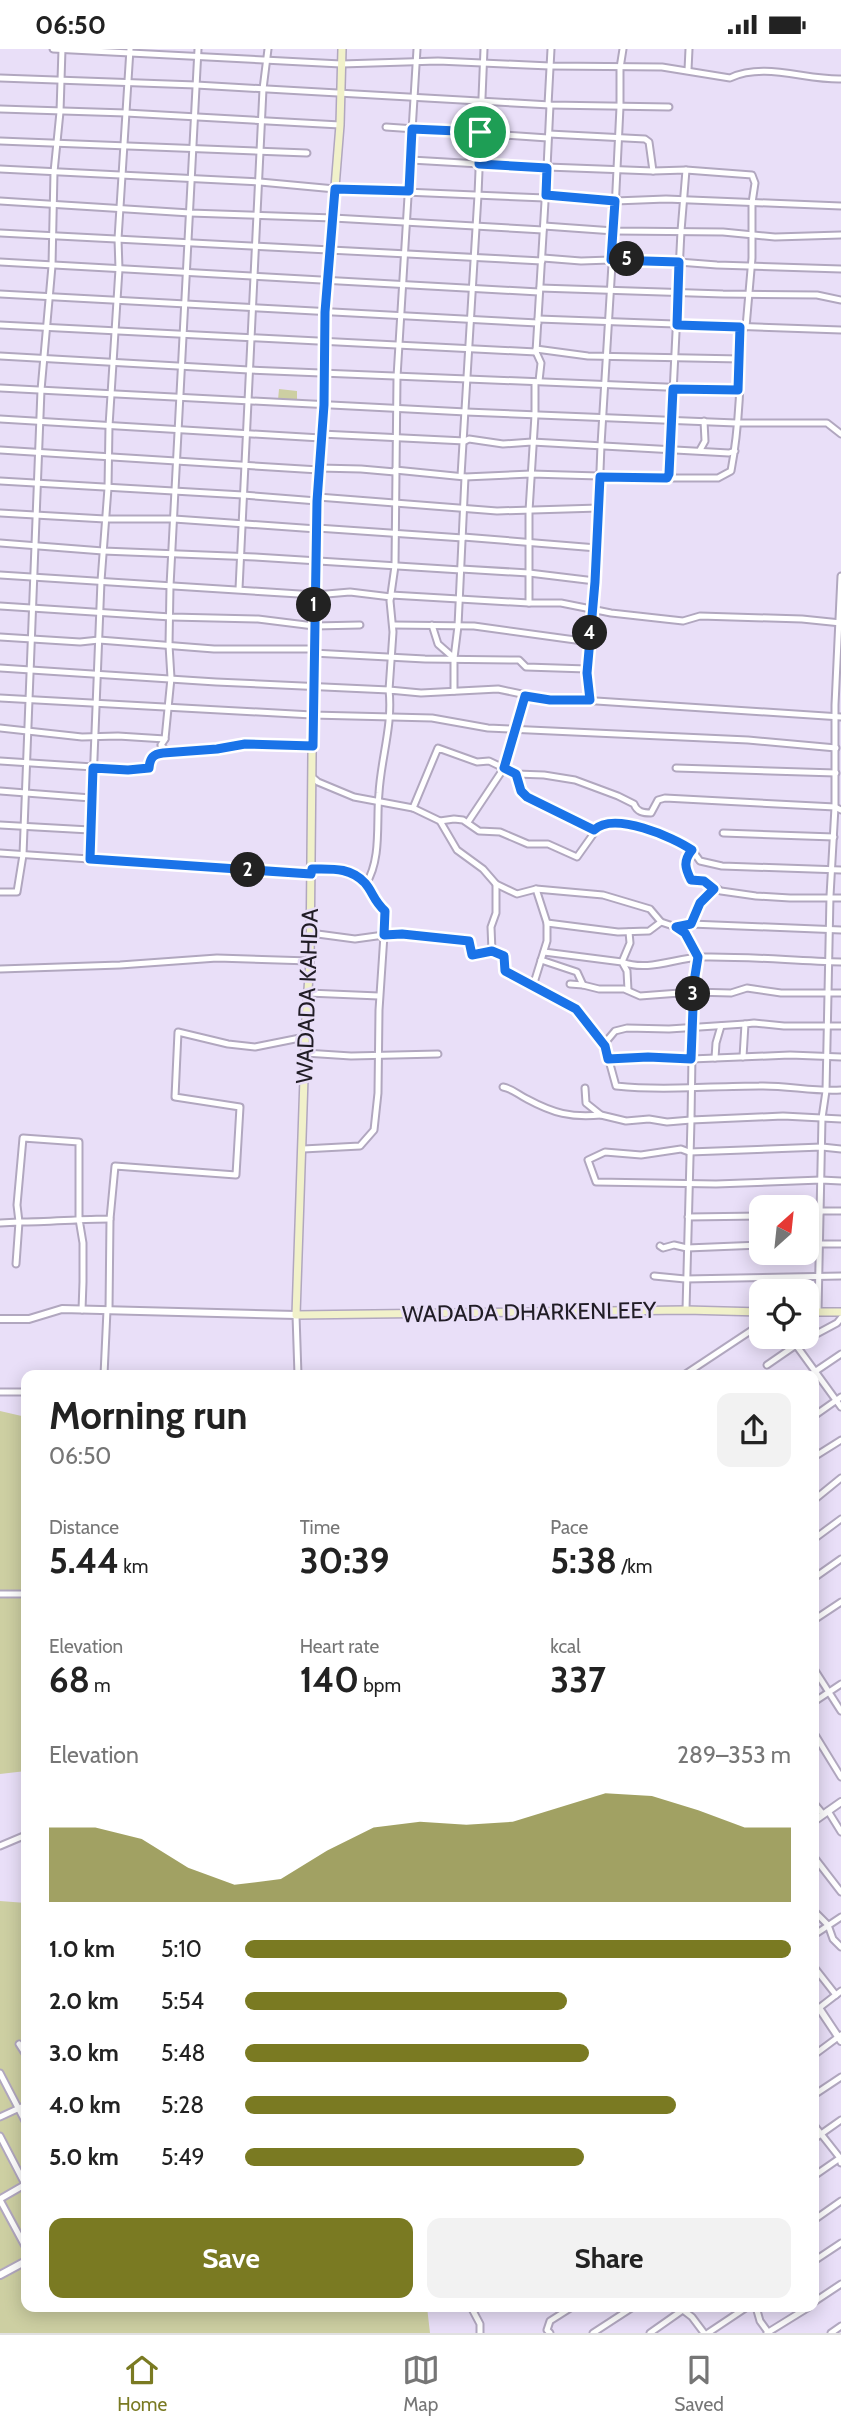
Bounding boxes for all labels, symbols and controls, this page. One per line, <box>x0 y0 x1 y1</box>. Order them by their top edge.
text: 06:50 <box>35 9 106 41</box>
pin <box>450 102 510 162</box>
icon: arrive <box>461 113 499 151</box>
pin: 5 <box>610 241 644 277</box>
text: 5 <box>621 247 632 270</box>
pin: 1 <box>296 587 332 623</box>
text: 1 <box>310 593 317 616</box>
pin: 4 <box>572 615 608 651</box>
text: 4 <box>584 621 595 644</box>
pin: 2 <box>230 853 266 887</box>
text: 2 <box>242 858 253 881</box>
street label: WADADA KAHDA <box>290 908 324 1084</box>
pin: 3 <box>676 977 710 1011</box>
text: 3 <box>687 982 698 1005</box>
north arrow <box>749 1195 819 1265</box>
map controls <box>749 1195 819 1349</box>
button: locate <box>749 1279 819 1349</box>
street label: WADADA DHARKENLEEY <box>402 1296 657 1328</box>
text: Morning run <box>49 1392 248 1439</box>
button: share <box>717 1393 791 1467</box>
text: 06:50 <box>49 1442 111 1470</box>
text: Distance <box>49 1516 119 1539</box>
text: Time <box>300 1516 340 1539</box>
text: Pace <box>550 1516 588 1539</box>
text: 5.44 <box>49 1539 119 1582</box>
text: 30:39 <box>300 1539 390 1582</box>
text: 5:38 <box>550 1539 617 1582</box>
text: km <box>119 1555 149 1578</box>
text: /km <box>617 1555 653 1578</box>
text: Elevation <box>49 1635 123 1658</box>
text: Heart rate <box>300 1635 379 1658</box>
text: kcal <box>550 1635 581 1658</box>
text: 68 <box>49 1658 90 1701</box>
text: 140 <box>300 1658 359 1701</box>
text: 337 <box>550 1658 606 1701</box>
text: m <box>90 1674 111 1697</box>
text: bpm <box>359 1674 401 1697</box>
text: Elevation <box>49 1741 139 1769</box>
text: 289–353 m <box>677 1741 791 1769</box>
text: 1.0 km <box>49 1935 115 1963</box>
text: 5:10 <box>161 1935 202 1963</box>
text: 2.0 km <box>49 1987 119 2015</box>
text: 5:54 <box>161 1987 204 2015</box>
text: 3.0 km <box>49 2039 119 2067</box>
text: 5:48 <box>161 2039 205 2067</box>
text: 4.0 km <box>49 2091 121 2119</box>
text: 5:28 <box>161 2091 204 2119</box>
text: 5.0 km <box>49 2143 119 2171</box>
text: 5:49 <box>161 2143 205 2171</box>
button: Save <box>49 2218 413 2298</box>
button: Share <box>427 2218 791 2298</box>
tab: Home <box>117 2351 167 2416</box>
tab: Map <box>402 2351 440 2416</box>
tab: Saved <box>674 2351 724 2416</box>

